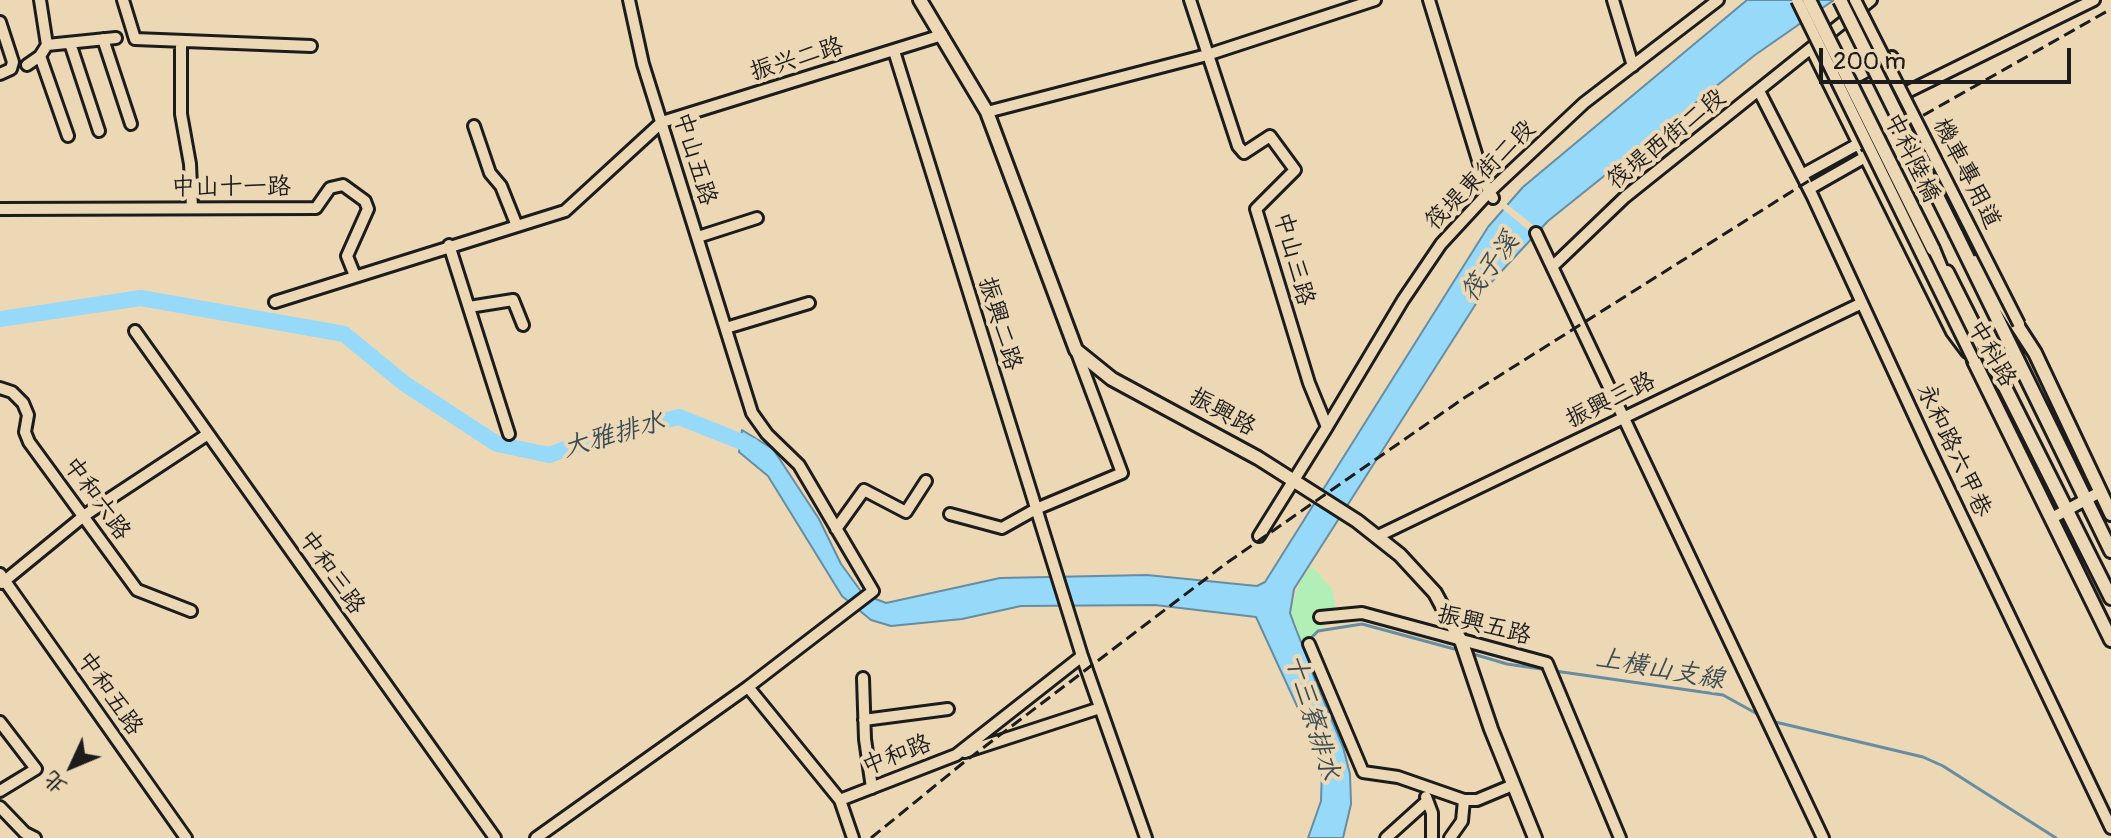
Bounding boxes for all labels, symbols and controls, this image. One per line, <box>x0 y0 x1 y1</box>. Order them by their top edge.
street label: 振兴二路 <box>747 32 847 88</box>
scale bar <box>1823 32 2075 82</box>
text: 200 m <box>1833 47 1906 76</box>
street label: 筏堤西街二段 <box>1602 83 1732 197</box>
street label: 中山五路 <box>666 109 722 209</box>
street label: 中科陸橋 <box>1877 109 1945 207</box>
street label: 機車專用道 <box>1926 114 2006 234</box>
street label: 筏堤東街二段 <box>1420 115 1542 237</box>
street label: 中山十一路 <box>171 174 291 202</box>
street label: 中山三路 <box>1267 209 1319 309</box>
water label: 筏子溪 <box>1455 227 1527 309</box>
street label: 振興二路 <box>971 274 1027 374</box>
street label: 中科路 <box>1961 316 2021 392</box>
street label: 振興三路 <box>1562 367 1660 435</box>
street label: 永和路六甲巷 <box>1910 380 1996 522</box>
street label: 振興路 <box>1184 383 1260 443</box>
water label: 大雅排水 <box>560 407 668 465</box>
street label: 中和六路 <box>56 452 136 546</box>
street label: 中和三路 <box>292 525 370 621</box>
street label: 振興五路 <box>1434 600 1534 652</box>
water label: 上橫山支線 <box>1593 643 1727 697</box>
street label: 中和五路 <box>70 646 148 742</box>
water label: 十三寮排水 <box>1277 650 1345 784</box>
north arrow <box>32 726 112 806</box>
street label: 中和路 <box>858 730 936 782</box>
text: 北 <box>37 765 72 800</box>

